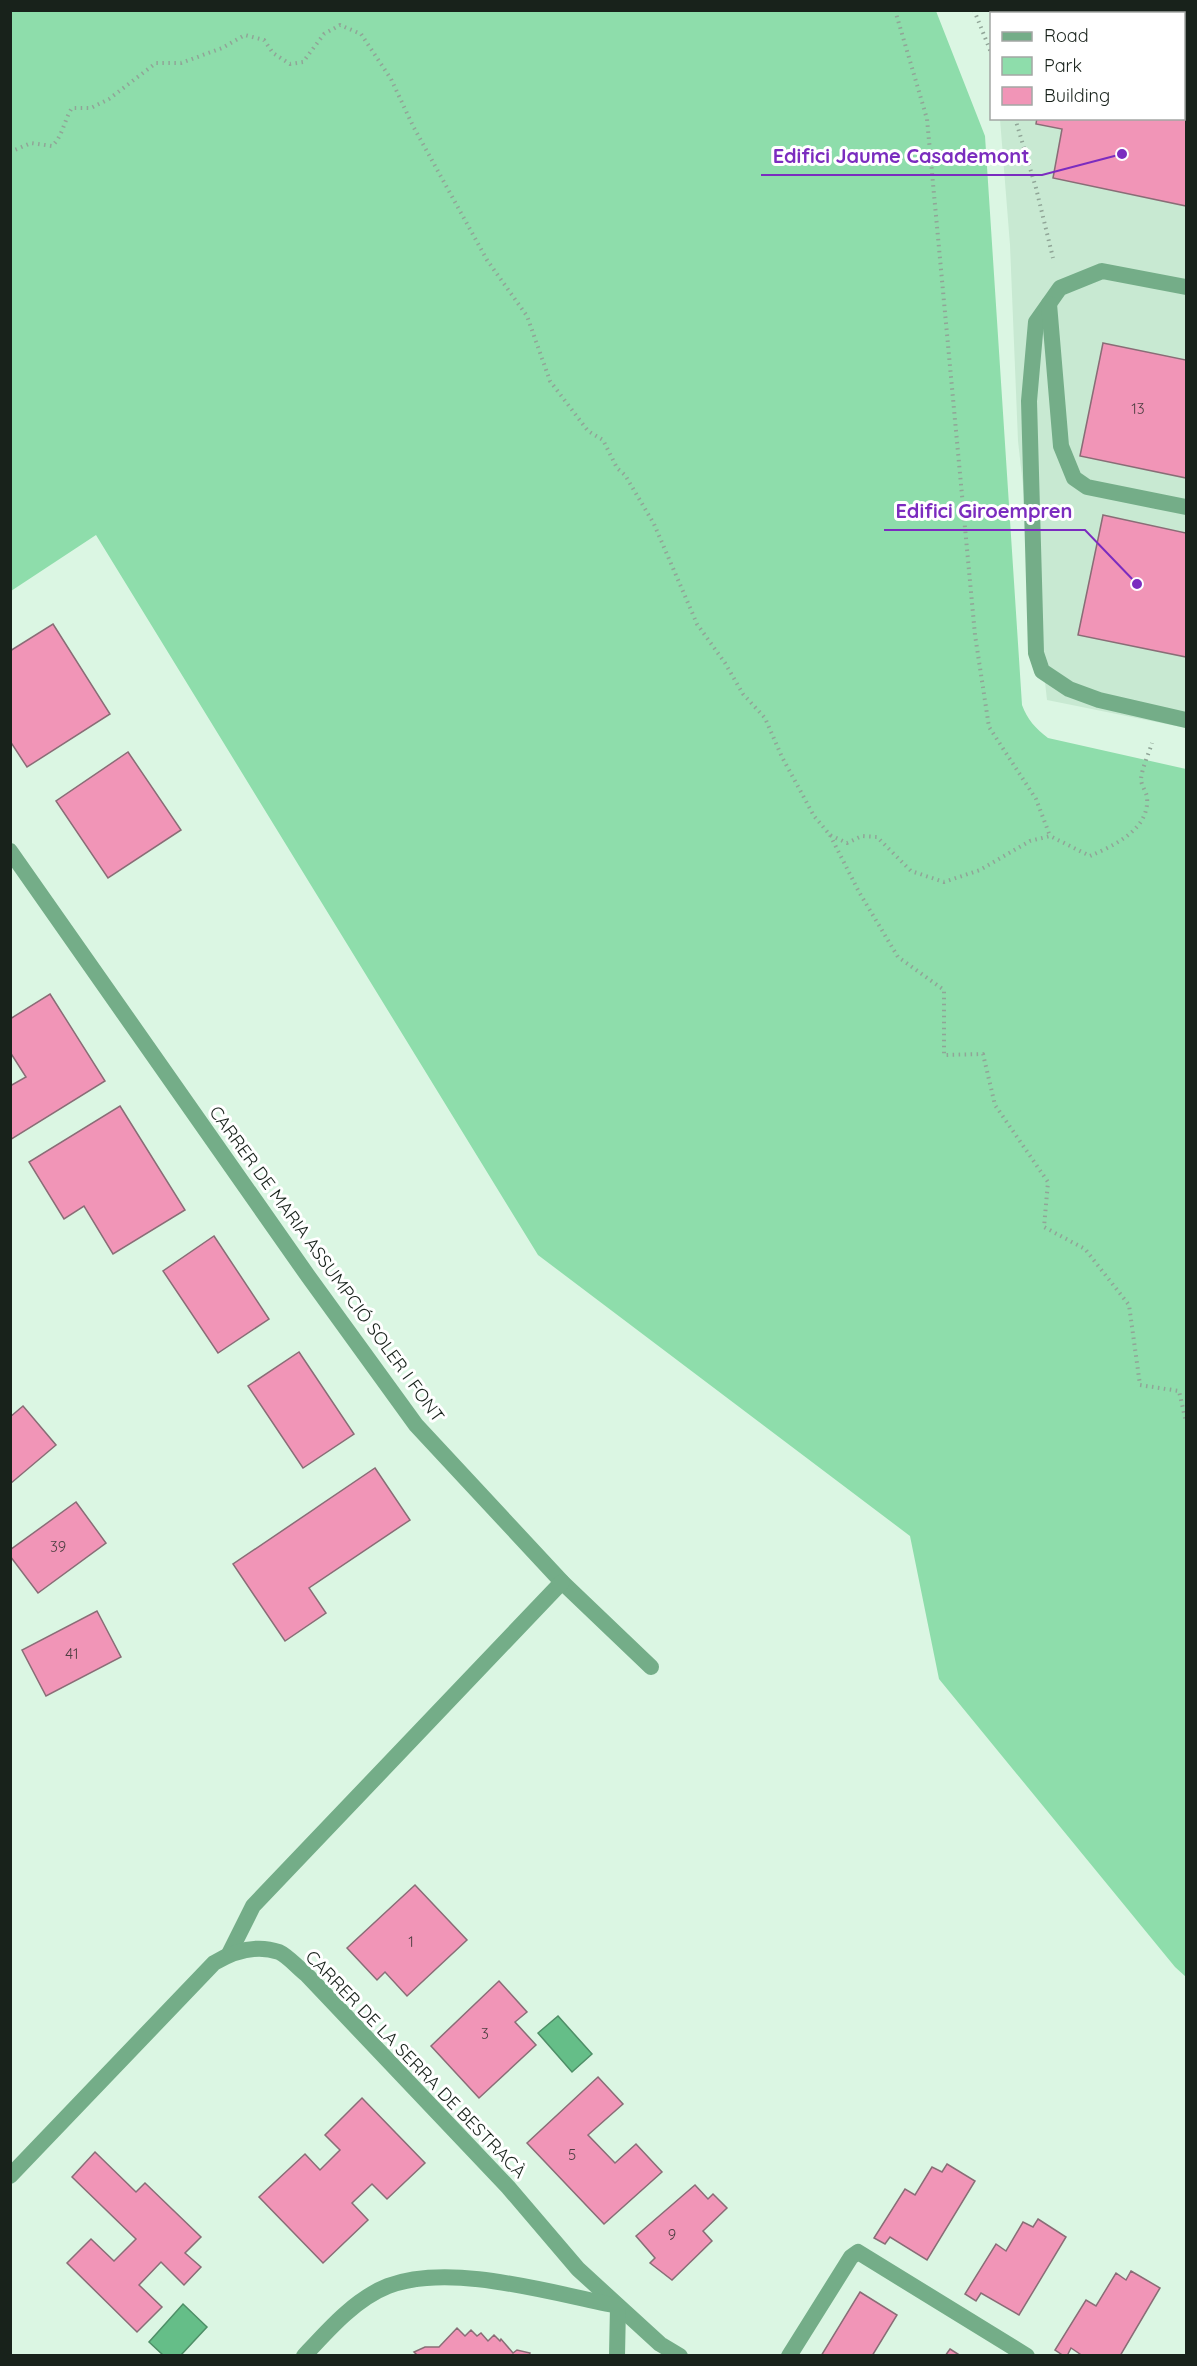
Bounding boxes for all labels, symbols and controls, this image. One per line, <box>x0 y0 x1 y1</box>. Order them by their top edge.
legend <box>990 12 1185 120</box>
text: Road <box>1044 24 1089 47</box>
text: Park <box>1044 54 1082 77</box>
text: Building <box>1044 84 1110 107</box>
callout: Edifici Jaume Casademont <box>761 137 1042 175</box>
text: Edifici Jaume Casademont <box>773 143 1029 168</box>
house number: 13 <box>1131 399 1145 418</box>
callout: Edifici Giroempren <box>884 492 1085 530</box>
text: Edifici Giroempren <box>896 498 1072 523</box>
street label: CARRER DE MARIA ASSUMPCIÓ SOLER I FONT <box>204 1101 450 1427</box>
house number: 39 <box>50 1537 66 1556</box>
house number: 41 <box>65 1644 79 1663</box>
house number: 1 <box>408 1932 414 1951</box>
street label: CARRER DE LA SERRA DE BESTRACÀ <box>301 1945 531 2183</box>
house number: 3 <box>481 2024 489 2043</box>
house number: 5 <box>568 2145 576 2164</box>
house number: 9 <box>668 2225 676 2244</box>

